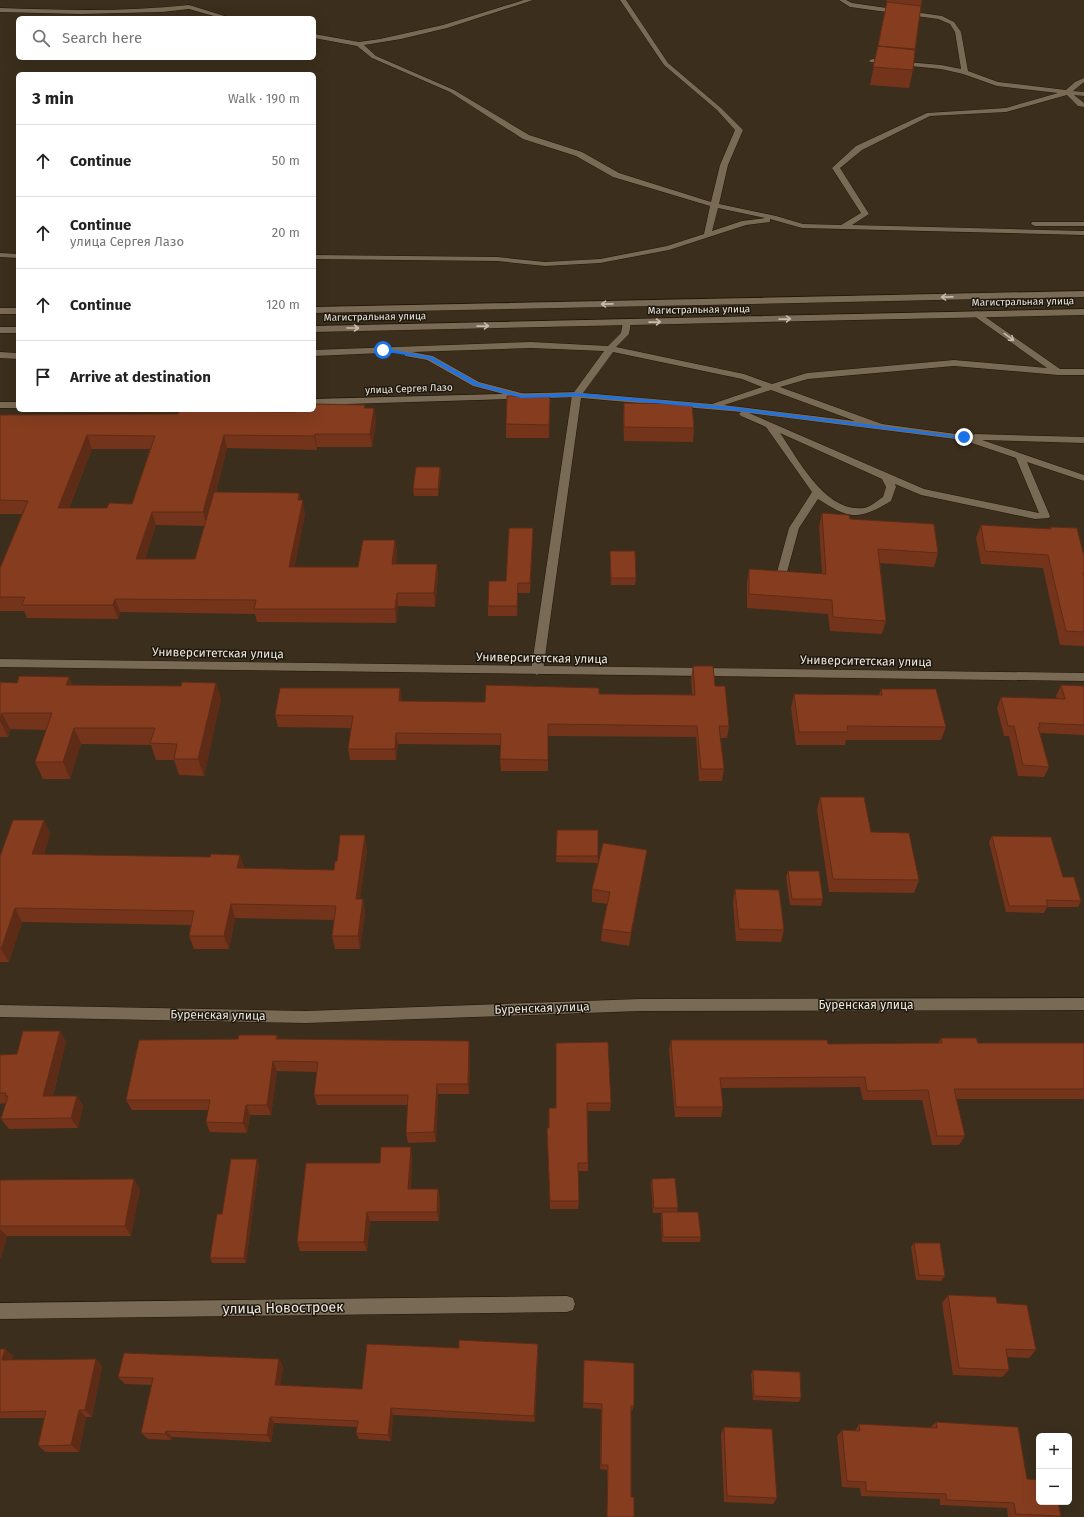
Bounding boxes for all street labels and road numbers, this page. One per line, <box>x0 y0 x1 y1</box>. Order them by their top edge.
street label: Магистральная улица <box>972 295 1074 309</box>
street label: Магистральная улица <box>648 303 750 317</box>
street label: Магистральная улица <box>324 310 426 324</box>
street label: улица Сергея Лазо <box>365 381 453 397</box>
street label: Университетская улица <box>152 645 284 661</box>
street label: Университетская улица <box>476 650 608 666</box>
street label: Университетская улица <box>800 653 932 669</box>
street label: Буренская улица <box>818 998 914 1012</box>
street label: Буренская улица <box>494 999 590 1017</box>
street label: Буренская улица <box>170 1007 266 1023</box>
street label: улица Новостроек <box>222 1298 344 1318</box>

